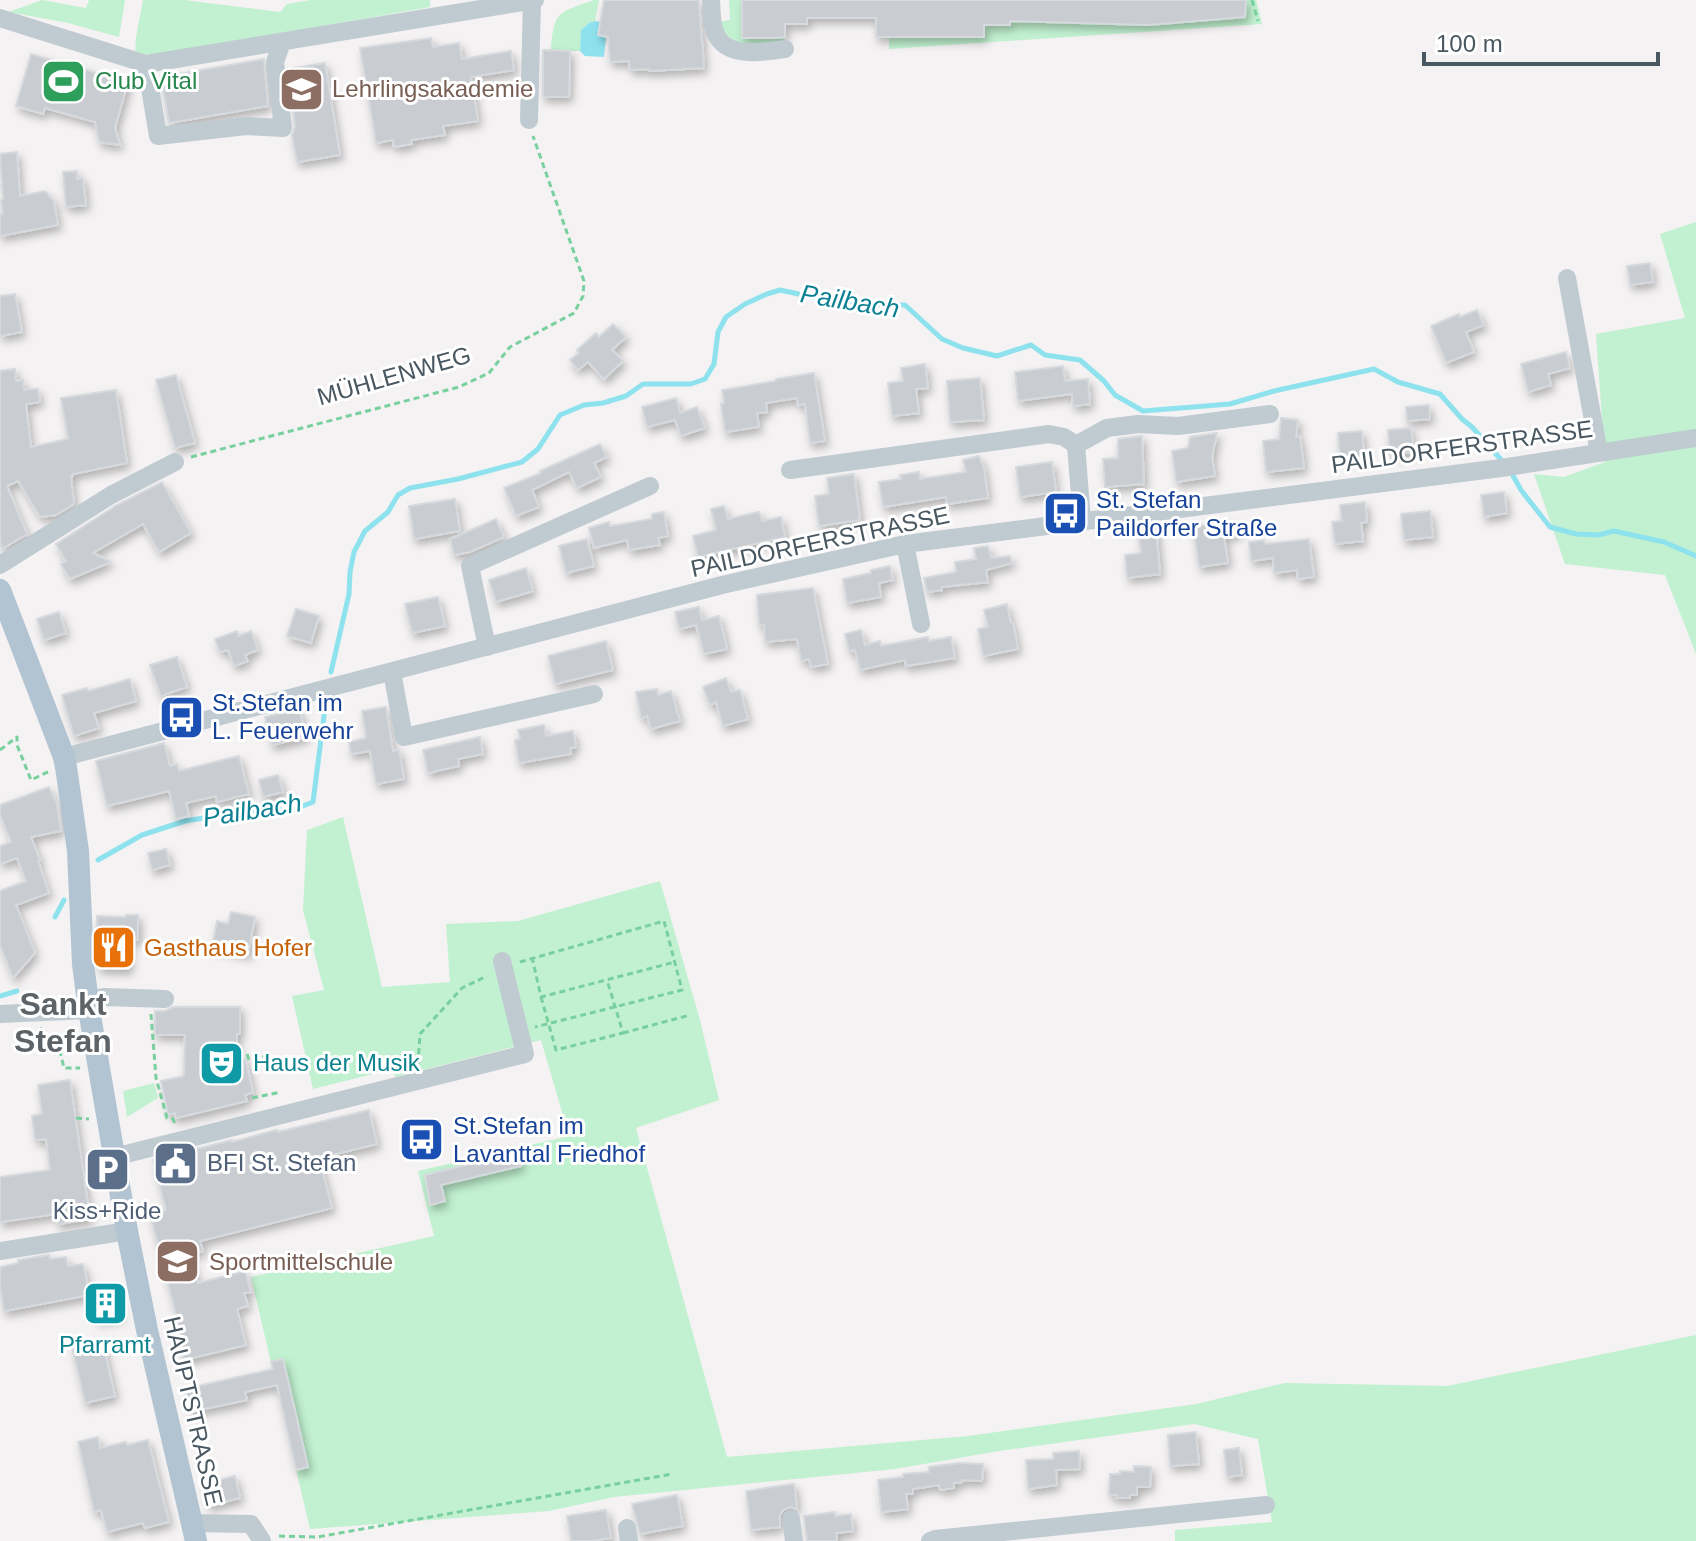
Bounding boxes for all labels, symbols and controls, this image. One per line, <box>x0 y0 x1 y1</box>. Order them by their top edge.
scale bar <box>1424 16 1658 66</box>
text: 100 m <box>1436 30 1503 57</box>
sports icon: Club Vital <box>40 57 88 105</box>
school or university icon: Lehrlingsakademie <box>277 65 325 113</box>
place label: Club Vital <box>95 67 197 94</box>
place label: Lehrlingsakademie <box>332 75 533 102</box>
water label: Pailbach <box>798 278 902 324</box>
street label: MÜHLENWEG <box>314 341 474 410</box>
street label: PAILDORFERSTRASSE <box>1330 415 1594 478</box>
place label: St. Stefan Paildorfer Straße <box>1096 486 1277 541</box>
bus stop icon: St. Stefan Paildorfer Straße <box>1041 490 1089 538</box>
street label: PAILDORFERSTRASSE <box>688 501 952 582</box>
place label: St.Stefan im L. Feuerwehr <box>212 689 353 744</box>
bus stop icon: St.Stefan im L. Feuerwehr <box>157 693 205 741</box>
water label: Pailbach <box>200 787 304 833</box>
restaurant icon: Gasthaus Hofer <box>89 924 137 972</box>
place label: Gasthaus Hofer <box>144 934 312 961</box>
district label: Sankt Stefan <box>14 986 112 1059</box>
theatre icon: Haus der Musik <box>198 1039 246 1087</box>
place label: Haus der Musik <box>253 1049 421 1076</box>
place label: St.Stefan im Lavanttal Friedhof <box>453 1112 645 1167</box>
bus stop icon: St.Stefan im Lavanttal Friedhof <box>398 1116 446 1164</box>
public building icon: BFI St. Stefan <box>152 1139 200 1187</box>
parking icon: Kiss+Ride <box>83 1145 131 1193</box>
place label: BFI St. Stefan <box>207 1149 356 1176</box>
place label: Kiss+Ride <box>53 1197 161 1224</box>
school or university icon: Sportmittelschule <box>154 1238 202 1286</box>
place label: Sportmittelschule <box>209 1248 393 1275</box>
building icon: Pfarramt <box>81 1279 129 1327</box>
street label: HAUPTSTRASSE <box>159 1314 228 1508</box>
place label: Pfarramt <box>59 1331 151 1358</box>

